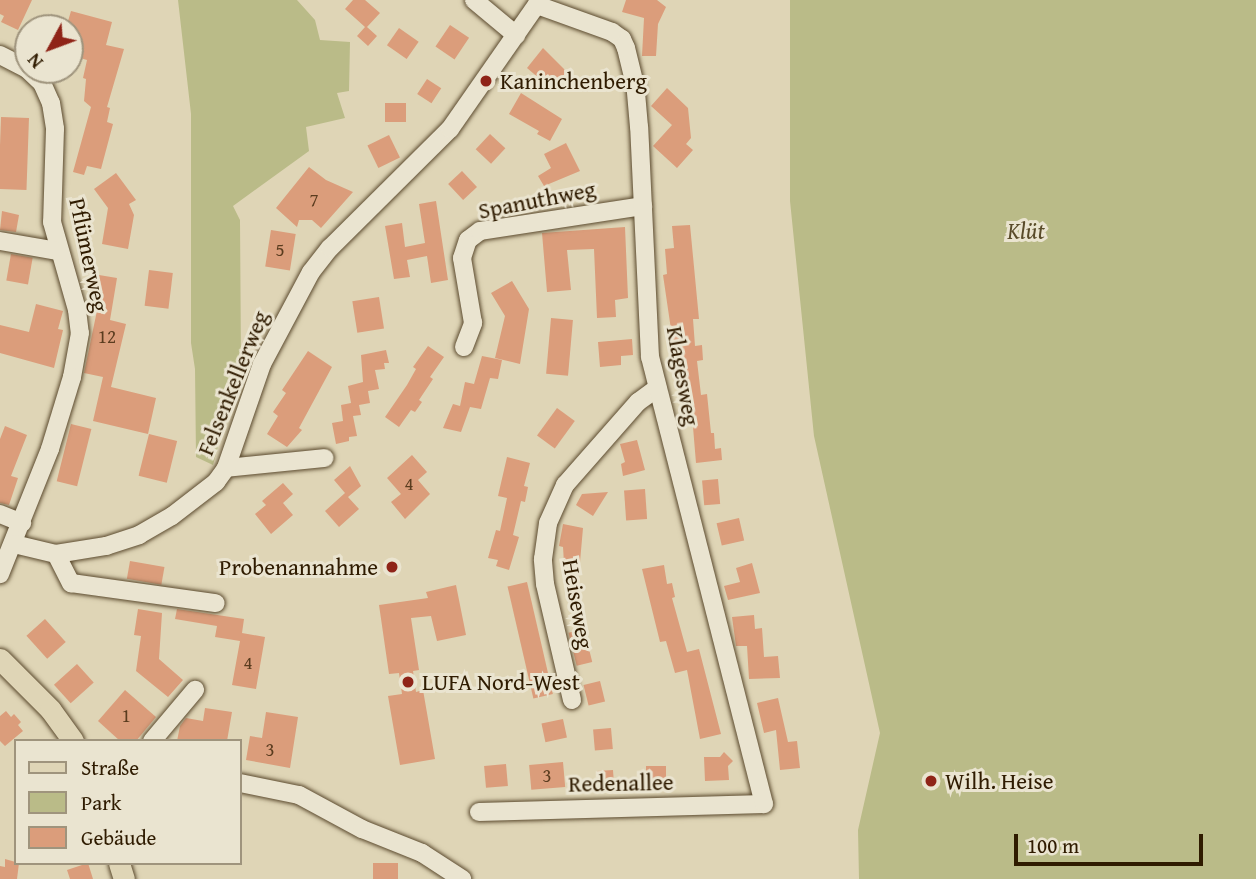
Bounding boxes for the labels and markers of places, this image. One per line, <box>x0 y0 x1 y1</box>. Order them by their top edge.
place label: Kaninchenberg <box>500 67 647 95</box>
marker: Kaninchenberg <box>478 73 494 89</box>
place label: Probenannahme <box>219 553 378 581</box>
marker: Probenannahme <box>384 559 400 575</box>
place label: LUFA Nord-West <box>422 668 580 696</box>
marker: LUFA Nord-West <box>400 674 416 690</box>
place label: Wilh. Heise <box>945 767 1053 795</box>
marker: Wilh. Heise <box>923 773 939 789</box>

